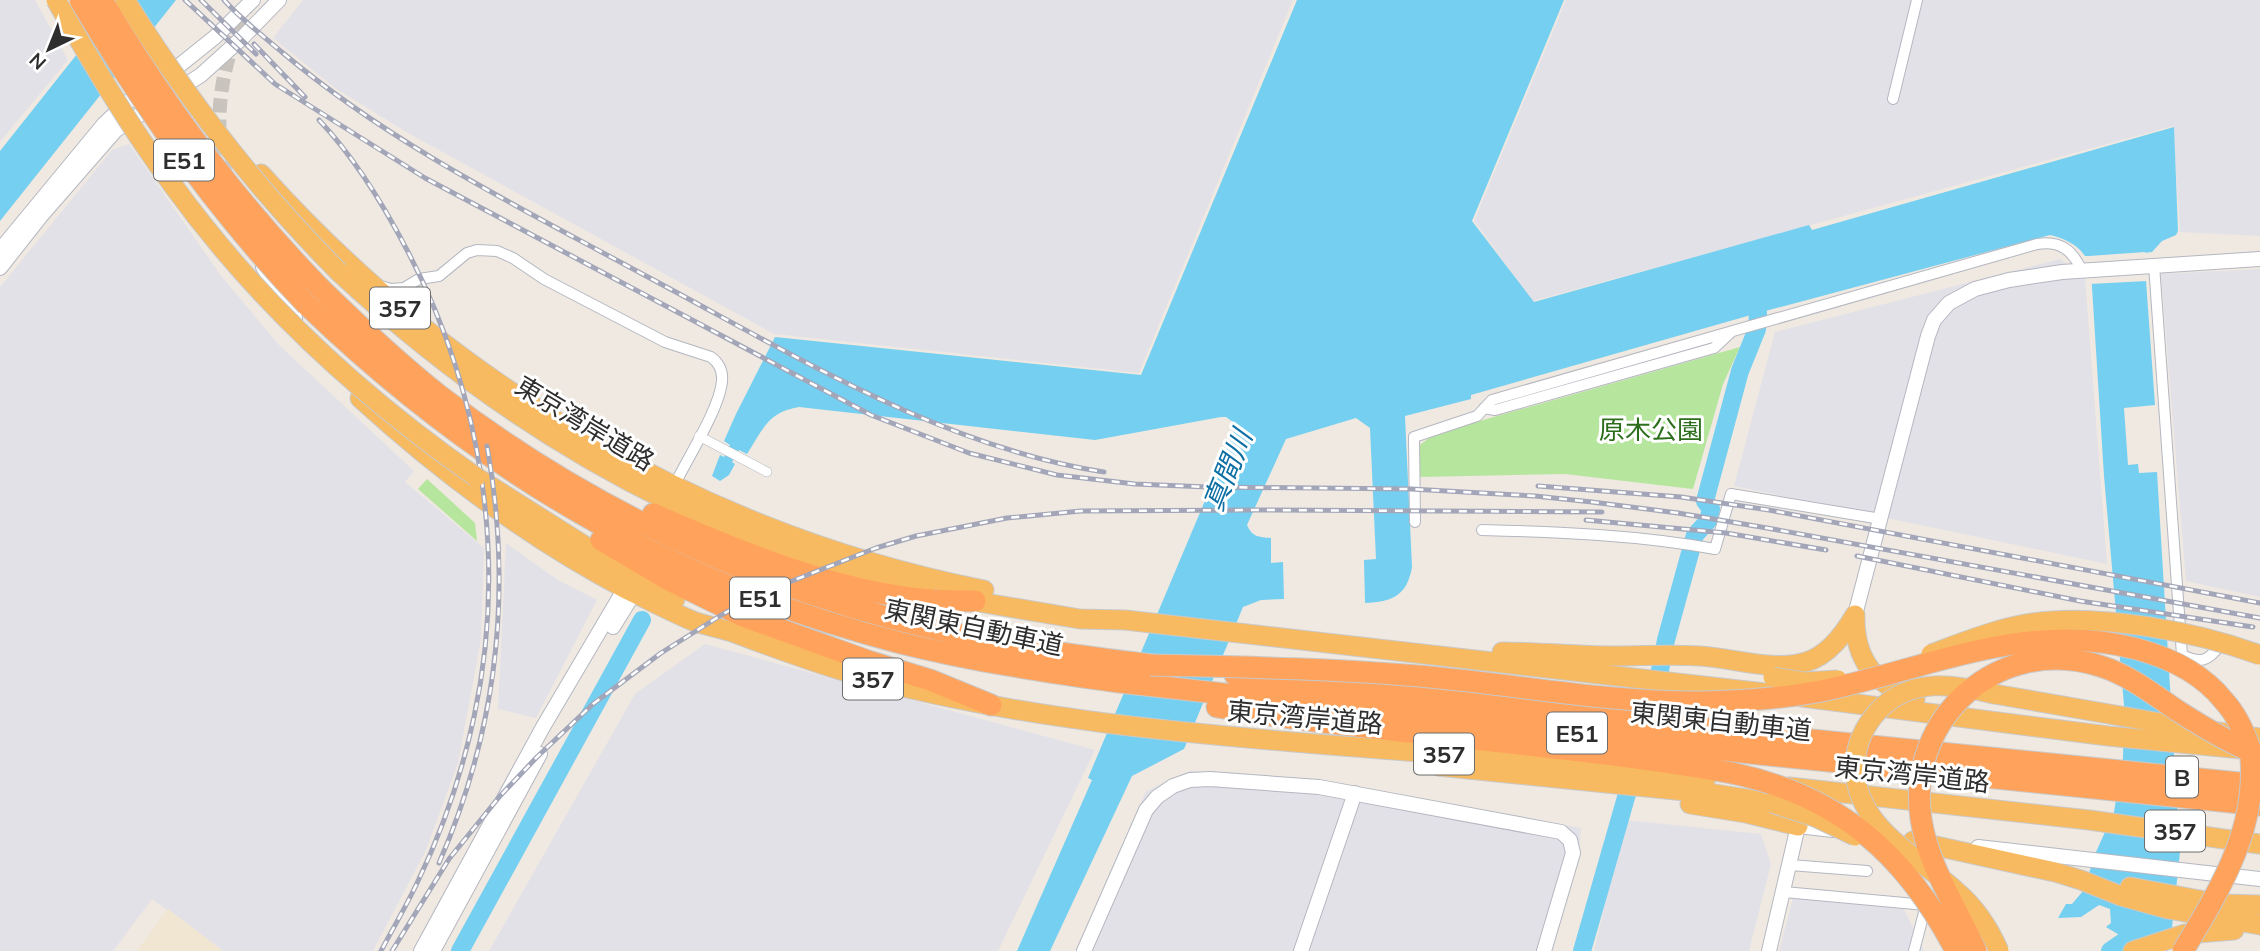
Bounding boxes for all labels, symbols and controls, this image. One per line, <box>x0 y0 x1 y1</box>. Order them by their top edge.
north arrow <box>14 14 84 84</box>
text: N <box>24 48 51 75</box>
road number: E51 <box>154 140 214 180</box>
road number: 357 <box>370 288 430 328</box>
street label: 東京湾岸道路 <box>510 369 660 477</box>
park label: 原木公園 <box>1599 413 1703 446</box>
water label: 真間川 <box>1195 422 1260 516</box>
road number: E51 <box>730 578 790 618</box>
street label: 東関東自動車道 <box>882 592 1066 662</box>
road number: 357 <box>843 658 903 700</box>
street label: 東京湾岸道路 <box>1226 694 1384 740</box>
street label: 東関東自動車道 <box>1629 695 1813 747</box>
road number: E51 <box>1547 712 1607 754</box>
road number: 357 <box>1414 734 1474 774</box>
street label: 東京湾岸道路 <box>1833 749 1991 799</box>
road number: B <box>2166 756 2198 798</box>
road number: 357 <box>2145 810 2205 852</box>

